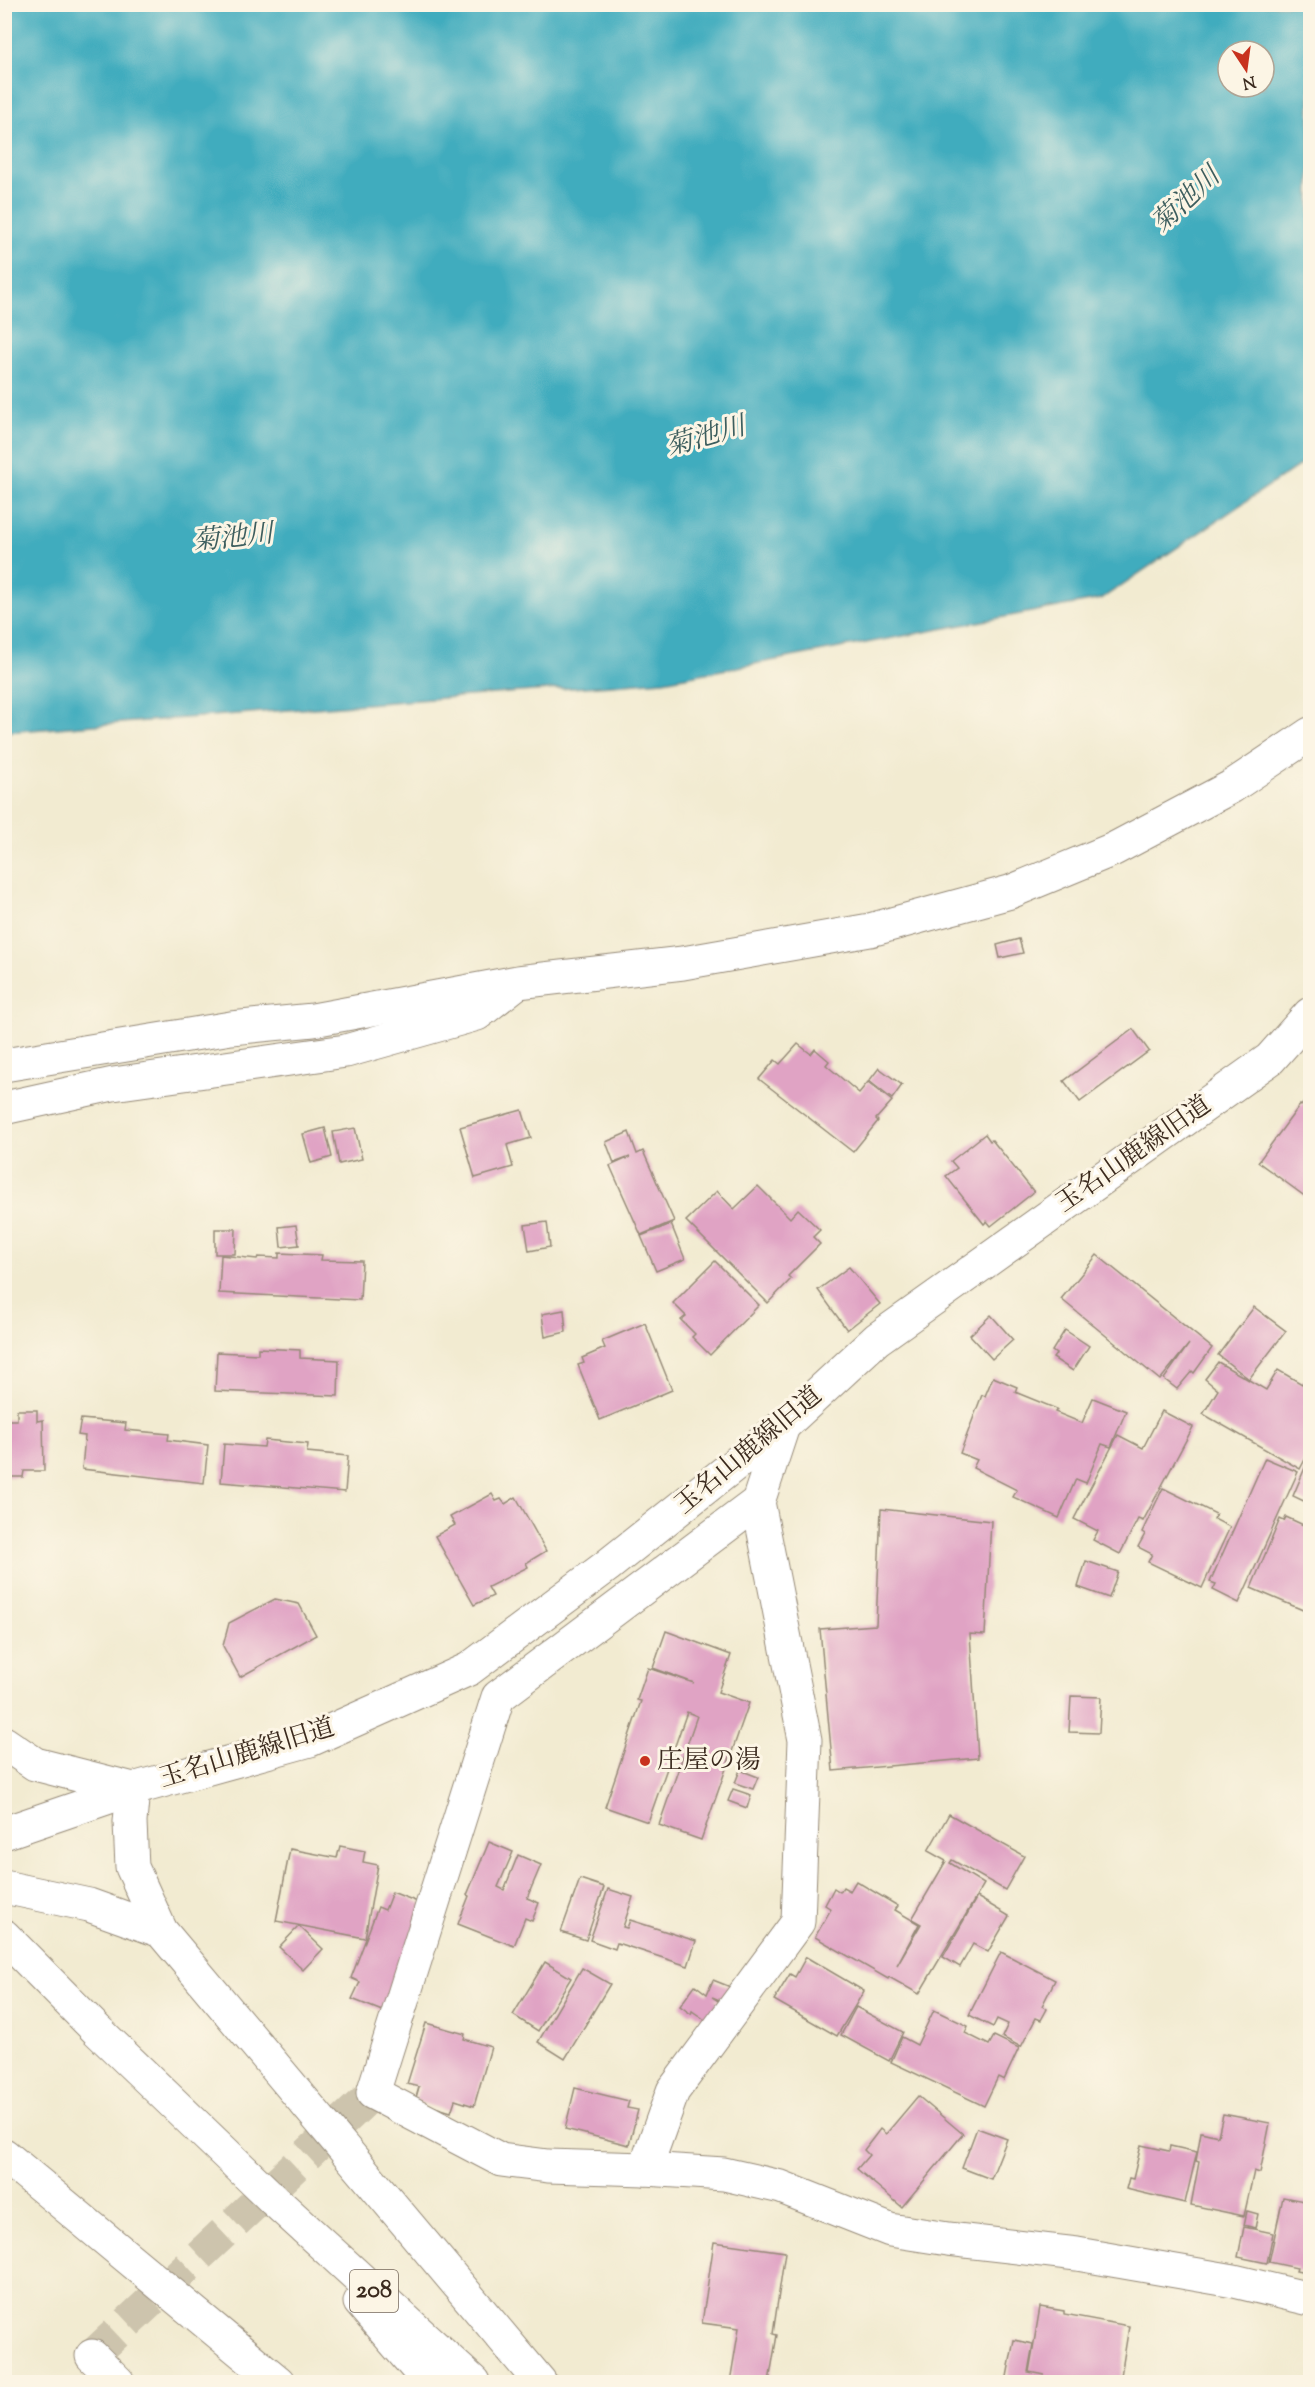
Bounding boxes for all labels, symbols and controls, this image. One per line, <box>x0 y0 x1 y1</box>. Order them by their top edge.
north arrow <box>1216 39 1276 99</box>
text: N <box>1240 69 1258 94</box>
water label: 菊池川 <box>1144 157 1232 243</box>
water label: 菊池川 <box>662 407 753 468</box>
water label: 菊池川 <box>191 515 278 563</box>
street label: 玉名山鹿線旧道 <box>1049 1088 1219 1222</box>
street label: 玉名山鹿線旧道 <box>667 1378 831 1524</box>
street label: 玉名山鹿線旧道 <box>155 1710 339 1798</box>
place label: 庄屋の湯 <box>657 1743 761 1780</box>
marker: 庄屋の湯 <box>638 1754 652 1768</box>
road number: 208 <box>350 2270 398 2312</box>

